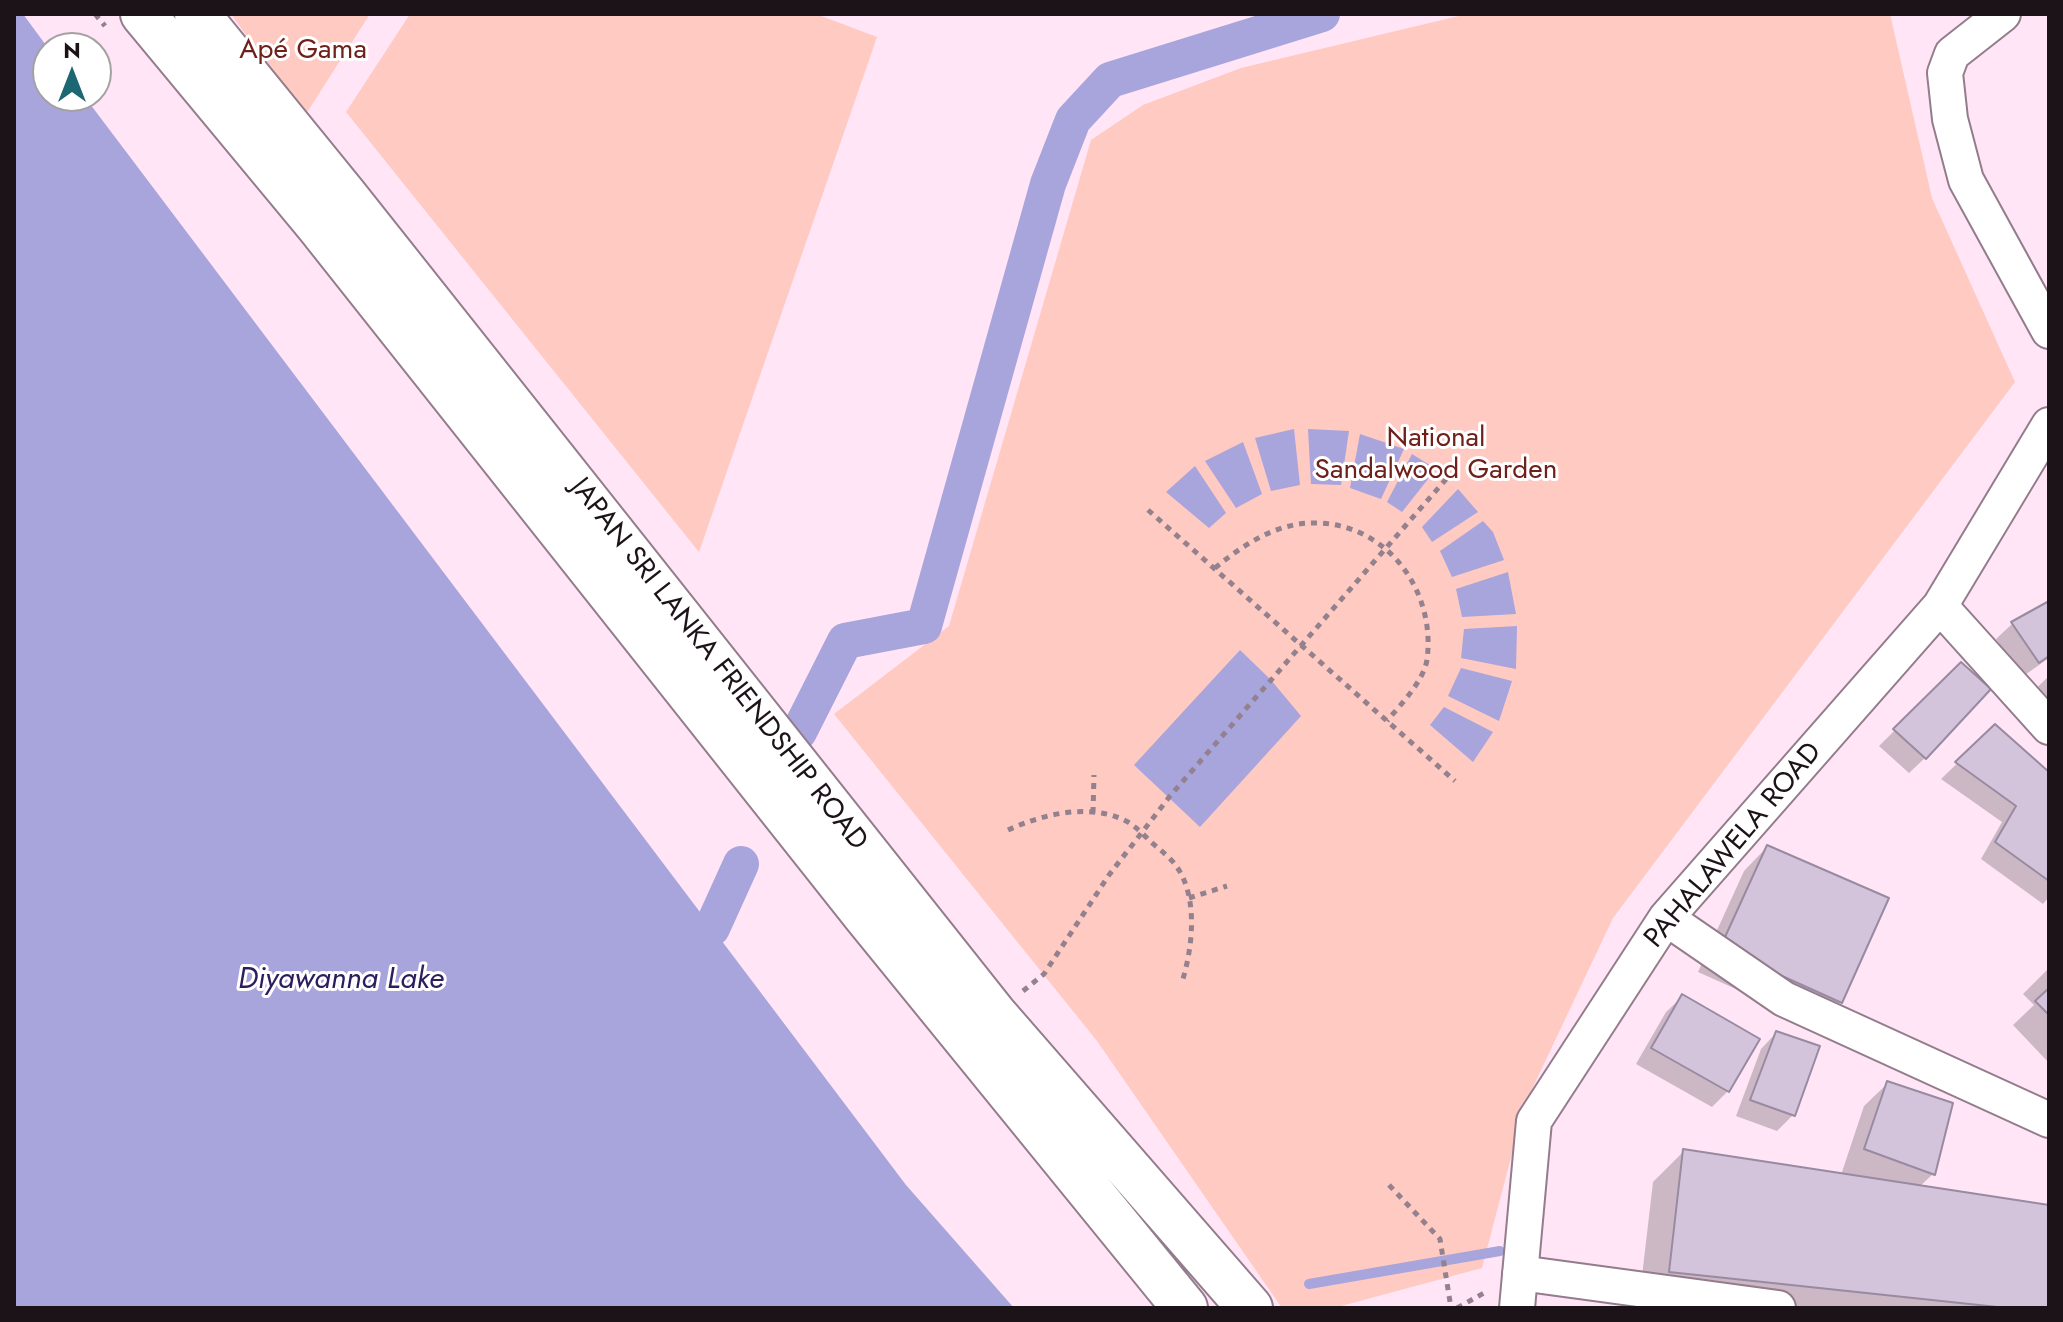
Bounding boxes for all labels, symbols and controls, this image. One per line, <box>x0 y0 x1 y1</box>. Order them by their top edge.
north arrow <box>32 32 112 112</box>
text: N <box>63 34 81 66</box>
park label: Apé Gama <box>239 34 367 68</box>
park label: National Sandalwood Garden <box>1315 422 1557 488</box>
street label: JAPAN SRI LANKA FRIENDSHIP ROAD <box>562 472 874 858</box>
street label: PAHALAWELA ROAD <box>1638 737 1830 955</box>
water label: Diyawanna Lake <box>238 963 444 999</box>

